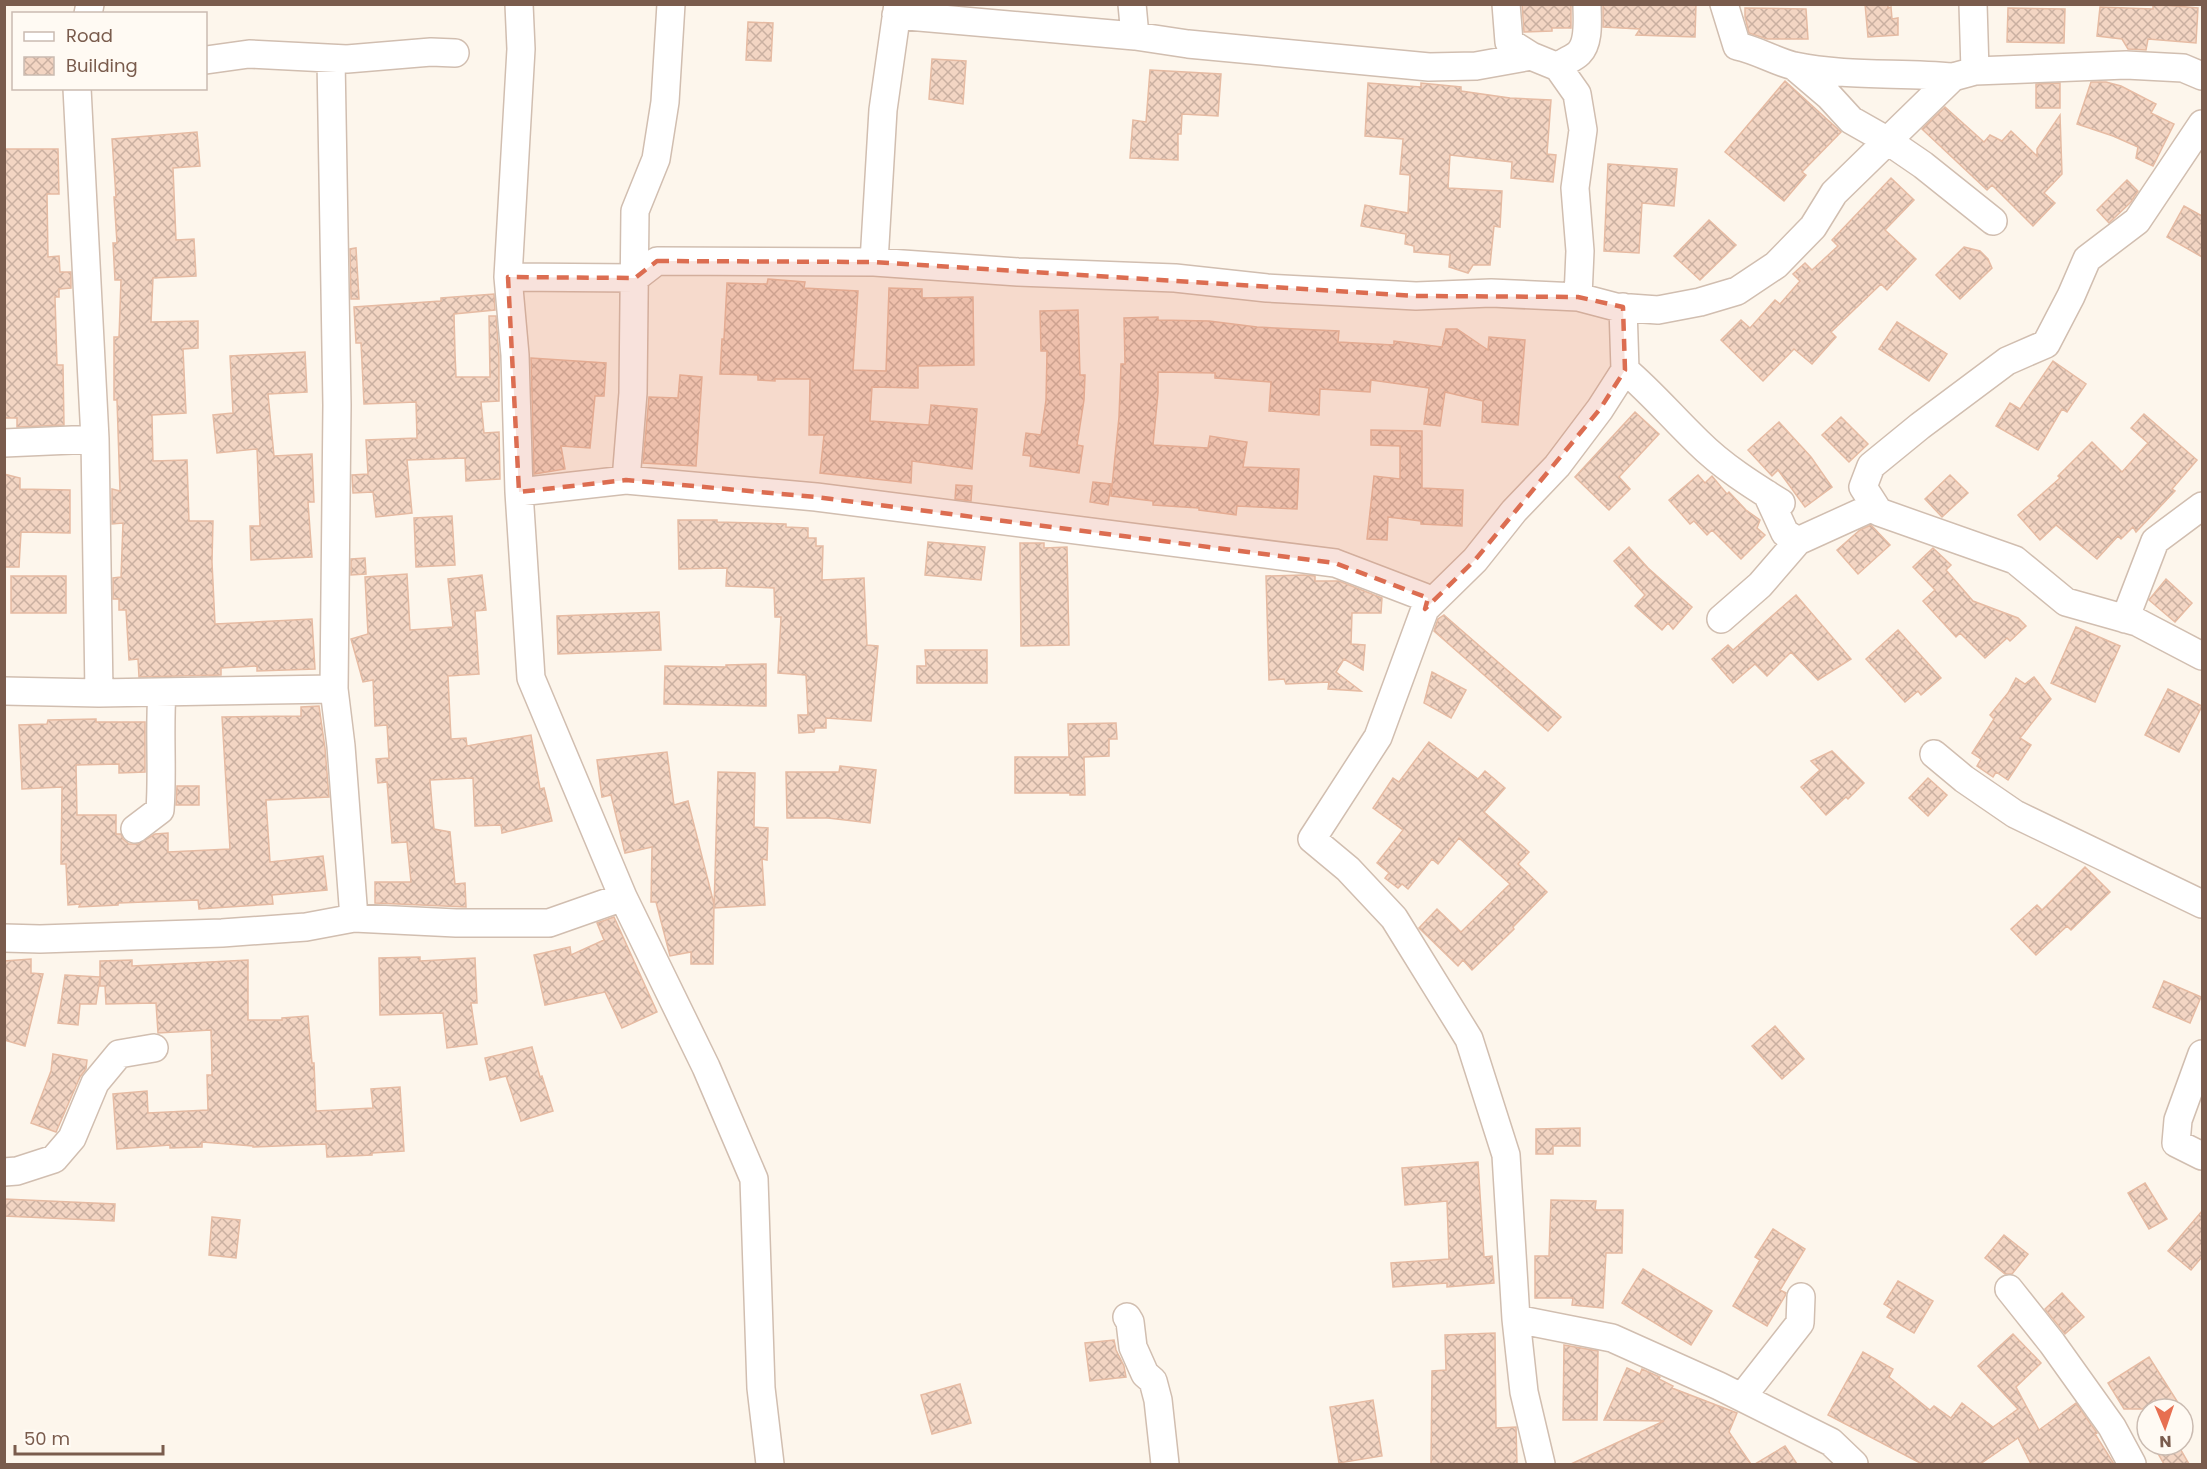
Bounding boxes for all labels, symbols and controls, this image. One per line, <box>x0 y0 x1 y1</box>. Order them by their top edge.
legend <box>12 12 207 90</box>
text: Road <box>66 23 113 48</box>
text: Building <box>66 53 138 78</box>
north arrow <box>2135 1397 2195 1457</box>
scale bar <box>15 1418 164 1456</box>
text: 50 m <box>24 1426 70 1451</box>
text: N <box>2159 1430 2172 1453</box>

